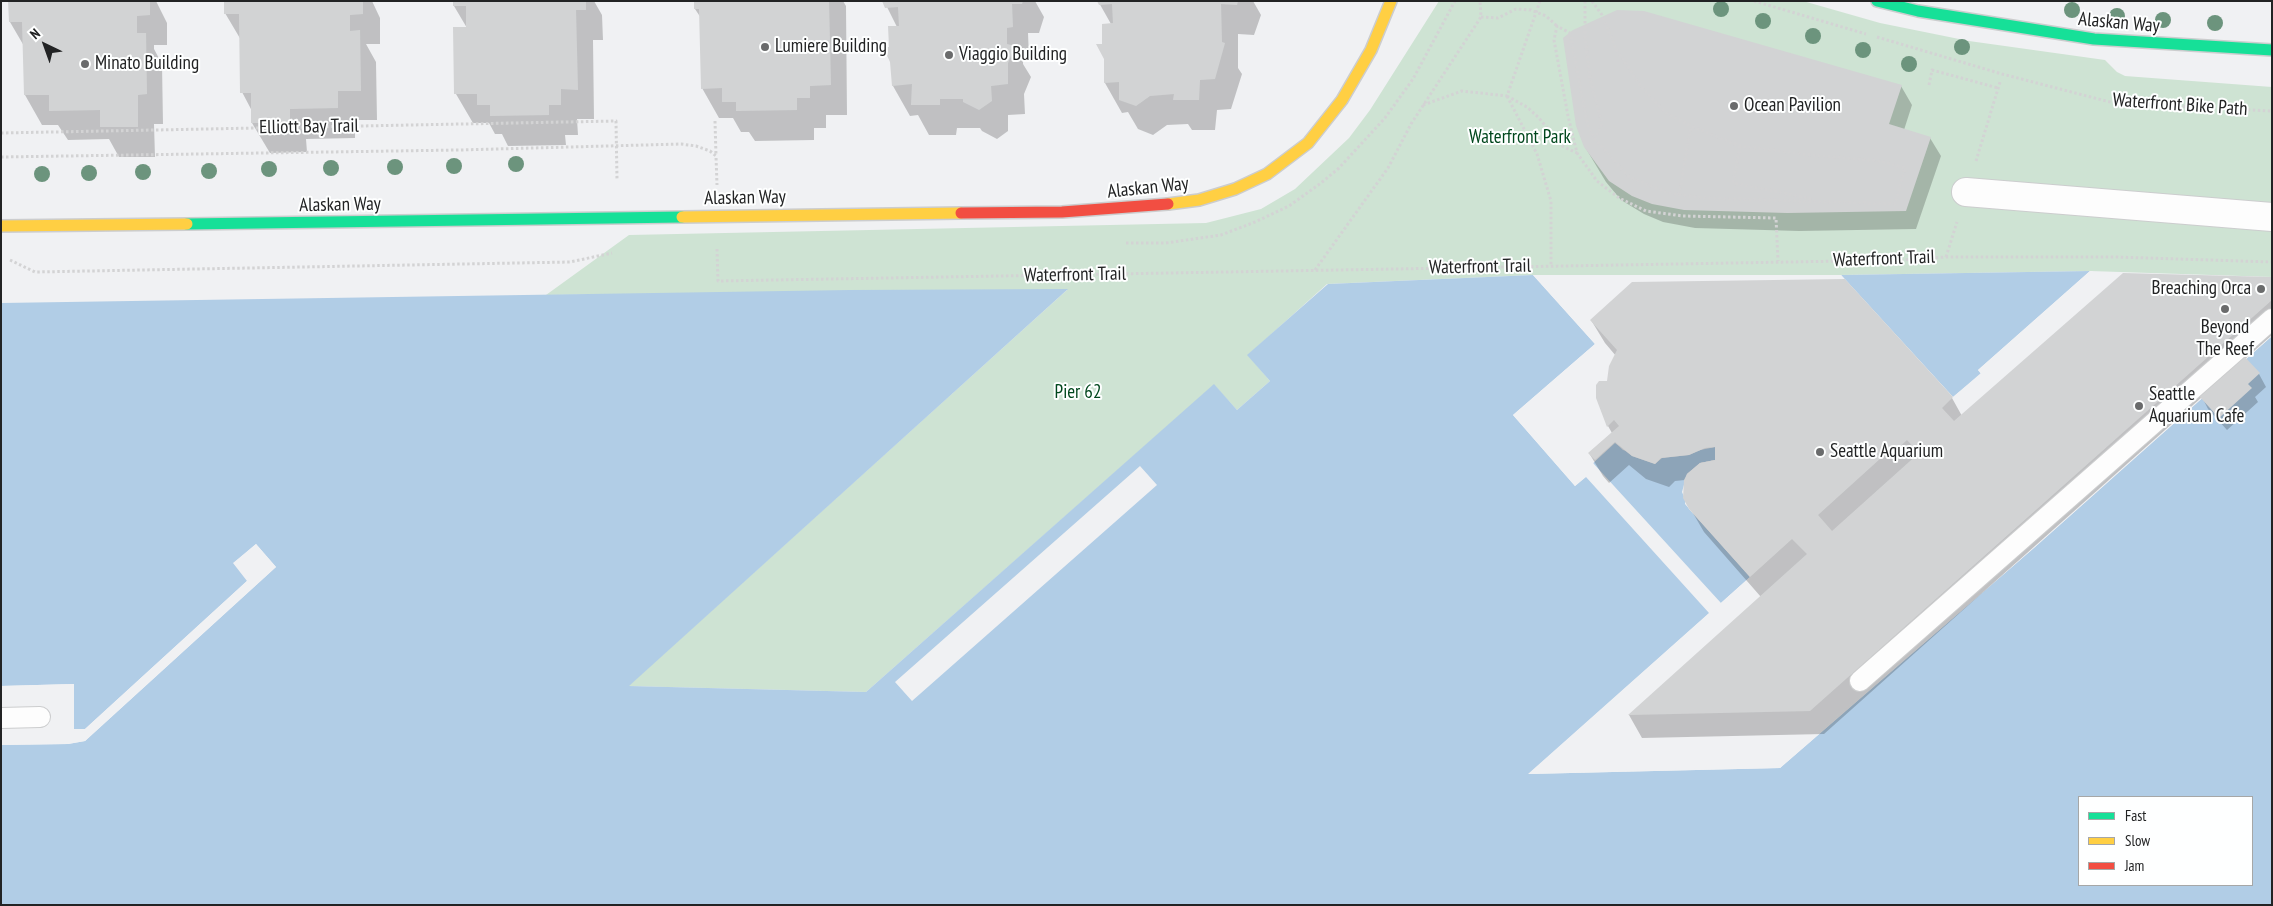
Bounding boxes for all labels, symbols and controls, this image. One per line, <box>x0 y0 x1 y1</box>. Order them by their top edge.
street label: Alaskan Way <box>2077 8 2161 38</box>
north arrow <box>20 20 70 70</box>
text: N <box>26 25 44 43</box>
place label: Lumiere Building <box>775 36 887 58</box>
marker: Lumiere Building <box>759 41 771 53</box>
place label: Viaggio Building <box>959 44 1067 66</box>
marker: Viaggio Building <box>943 49 955 61</box>
place label: Minato Building <box>95 53 199 75</box>
marker: Minato Building <box>79 58 91 70</box>
street label: Waterfront Bike Path <box>2112 89 2248 121</box>
place label: Ocean Pavilion <box>1744 95 1841 117</box>
marker: Ocean Pavilion <box>1728 100 1740 112</box>
street label: Elliott Bay Trail <box>259 115 359 139</box>
park label: Waterfront Park <box>1469 127 1571 149</box>
street label: Alaskan Way <box>1106 172 1190 204</box>
street label: Alaskan Way <box>704 186 786 210</box>
street label: Alaskan Way <box>299 193 381 217</box>
street label: Waterfront Trail <box>1833 246 1935 272</box>
street label: Waterfront Trail <box>1429 255 1531 279</box>
street label: Waterfront Trail <box>1024 263 1126 287</box>
place label: Breaching Orca <box>2152 278 2251 300</box>
marker: Breaching Orca <box>2255 283 2267 295</box>
marker: Beyond The Reef <box>2219 303 2231 315</box>
place label: Beyond The Reef <box>2196 317 2254 361</box>
park label: Pier 62 <box>1055 382 1101 404</box>
place label: Seattle Aquarium Cafe <box>2149 384 2244 428</box>
marker: Seattle Aquarium Cafe <box>2133 400 2145 412</box>
place label: Seattle Aquarium <box>1830 441 1943 463</box>
marker: Seattle Aquarium <box>1814 446 1826 458</box>
legend <box>2078 796 2253 886</box>
text: Fast <box>2125 806 2146 825</box>
text: Slow <box>2125 831 2150 850</box>
text: Jam <box>2125 856 2144 875</box>

